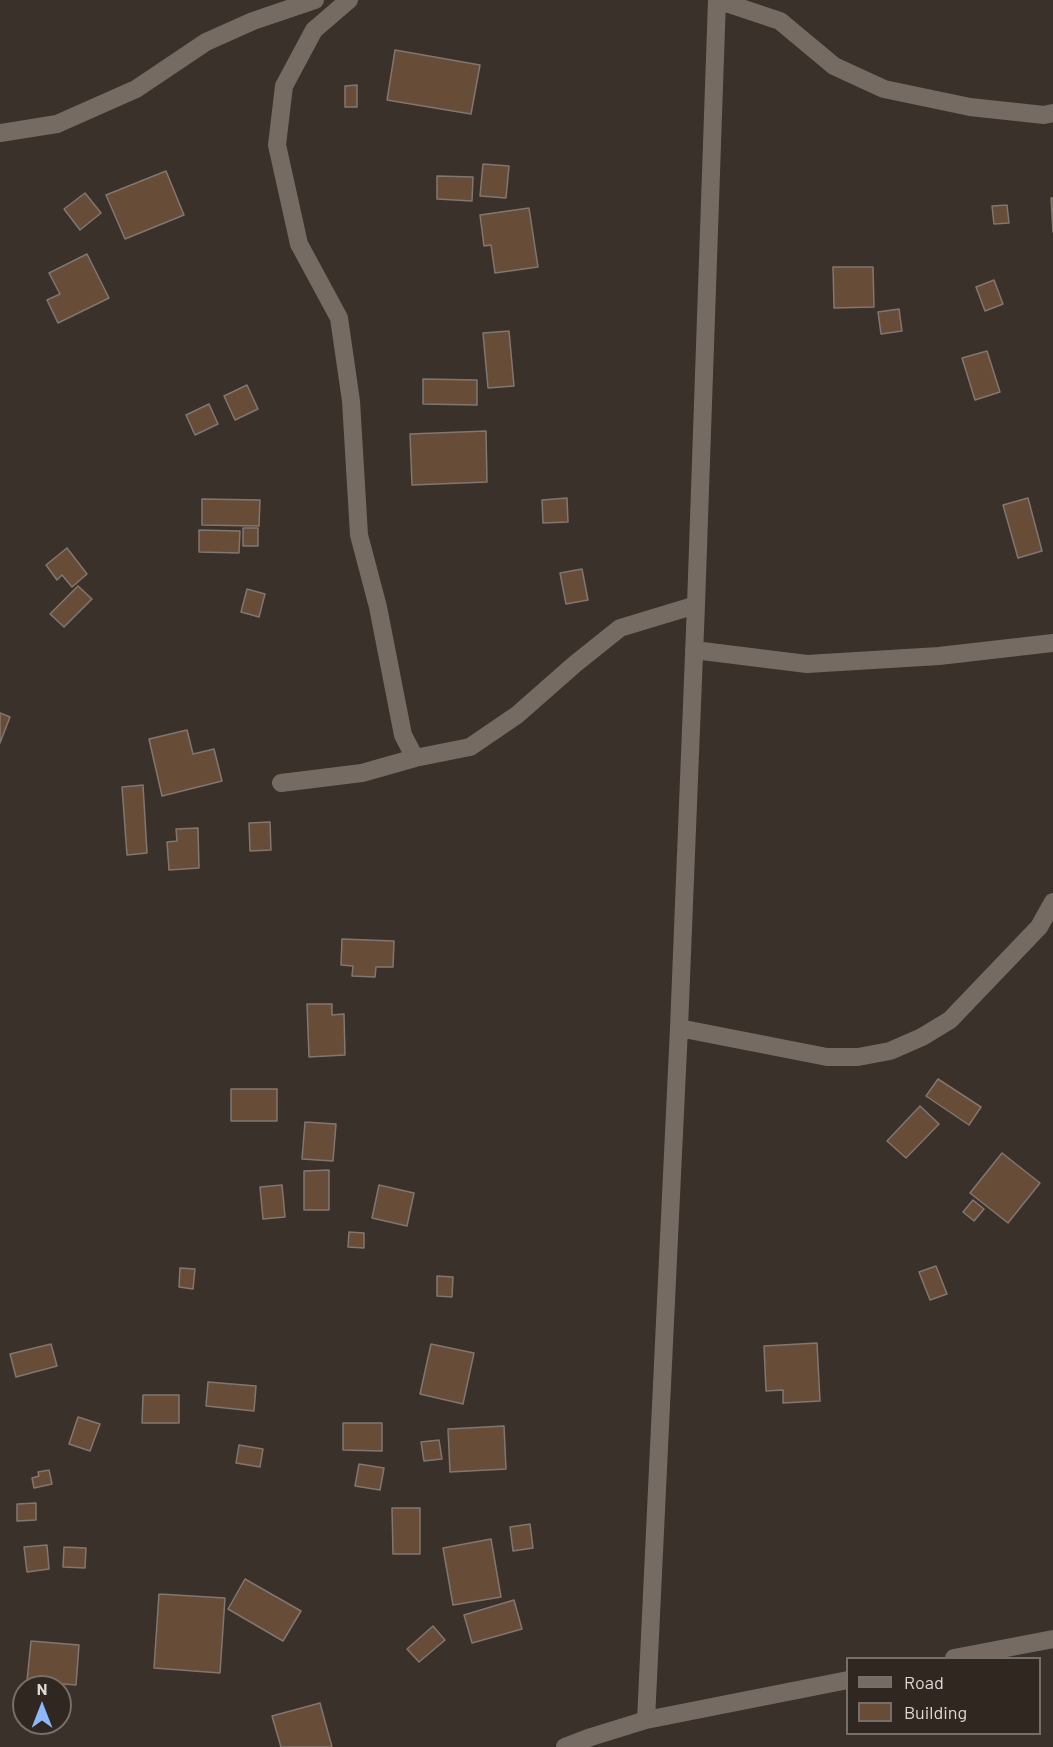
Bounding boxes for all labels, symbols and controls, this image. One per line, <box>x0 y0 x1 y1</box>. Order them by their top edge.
legend <box>846 1657 1041 1735</box>
text: Road <box>904 1671 944 1693</box>
north arrow <box>12 1675 72 1735</box>
text: N <box>37 1679 47 1698</box>
text: Building <box>904 1701 967 1723</box>

